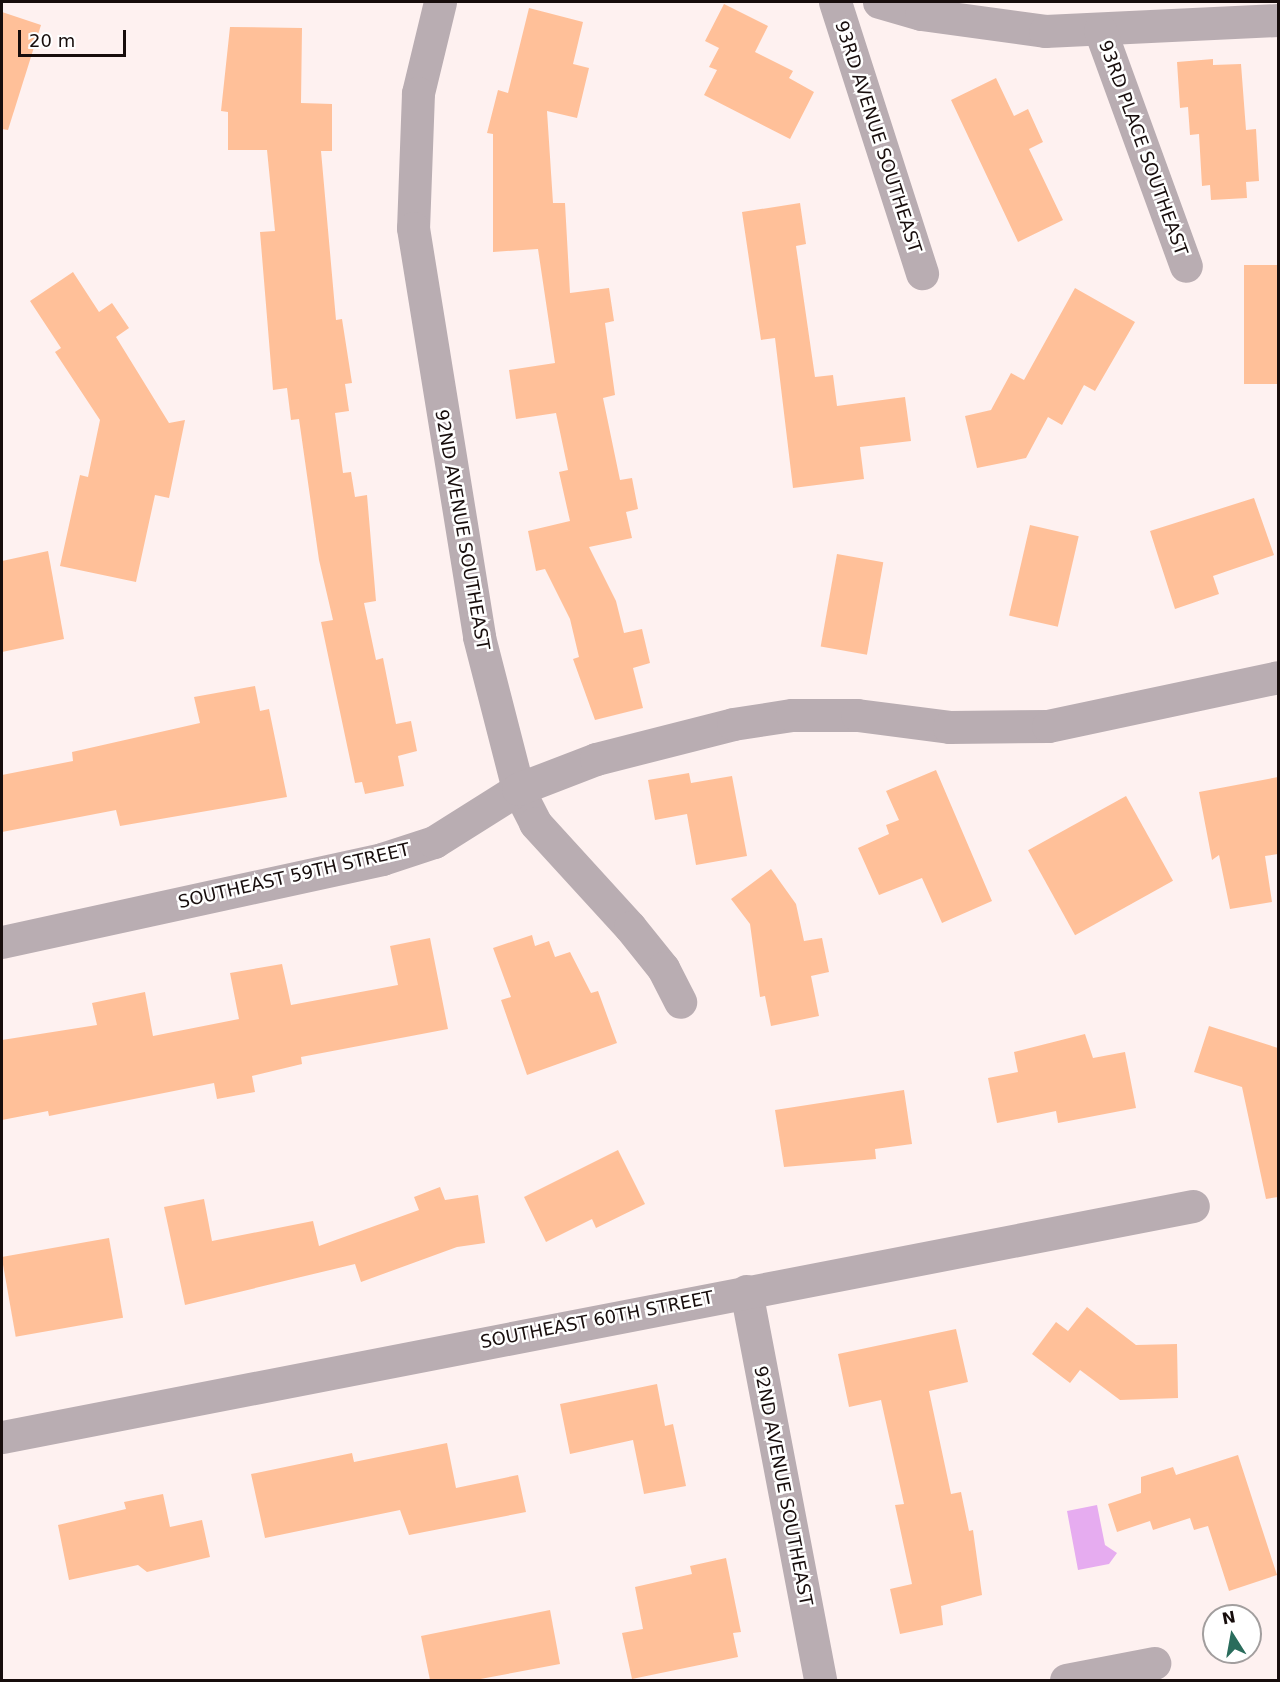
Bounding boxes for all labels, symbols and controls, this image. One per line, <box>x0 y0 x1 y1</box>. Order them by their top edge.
scale bar <box>21 18 129 56</box>
street label: 93RD AVENUE SOUTHEAST <box>830 18 926 256</box>
text: 20 m <box>29 30 75 51</box>
street label: 93RD PLACE SOUTHEAST <box>1094 37 1192 259</box>
street label: 92ND AVENUE SOUTHEAST <box>430 408 494 652</box>
street label: SOUTHEAST 59TH STREET <box>176 839 412 913</box>
street label: SOUTHEAST 60TH STREET <box>479 1287 715 1353</box>
street label: 92ND AVENUE SOUTHEAST <box>749 1364 817 1608</box>
north arrow <box>1202 1604 1262 1664</box>
text: N <box>1220 1607 1237 1628</box>

